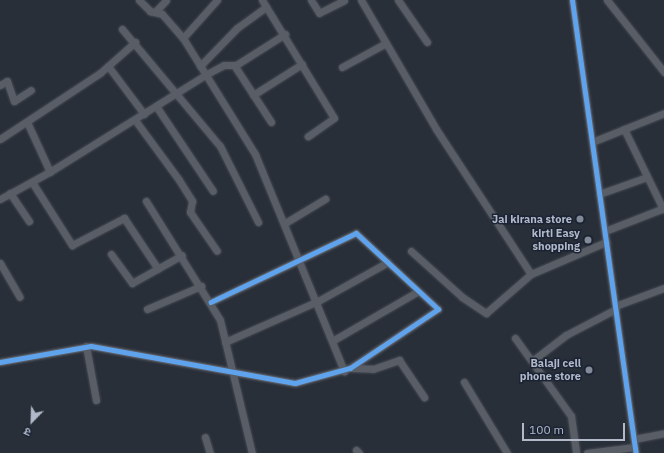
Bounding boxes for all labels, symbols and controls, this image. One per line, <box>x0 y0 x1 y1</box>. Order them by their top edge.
place label: Jai kirana store <box>492 212 572 226</box>
marker: Jai kirana store <box>575 214 585 224</box>
place label: kirti Easy shopping <box>532 227 580 253</box>
marker: kirti Easy shopping <box>583 235 593 245</box>
place label: Balaji cell phone store <box>520 357 581 383</box>
marker: Balaji cell phone store <box>584 365 594 375</box>
north arrow <box>12 401 52 441</box>
scale bar <box>524 415 627 441</box>
text: 100 m <box>529 422 564 437</box>
text: उ <box>22 424 33 440</box>

